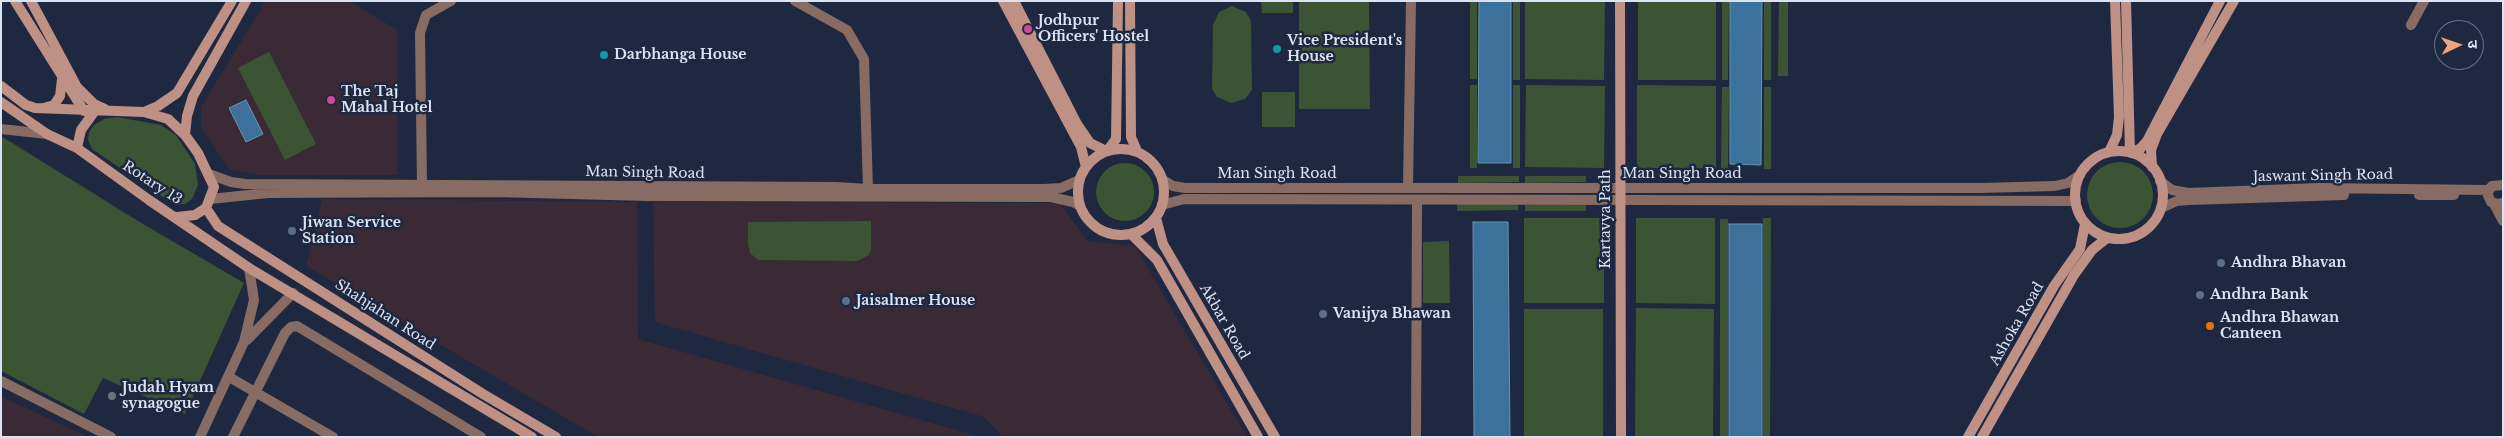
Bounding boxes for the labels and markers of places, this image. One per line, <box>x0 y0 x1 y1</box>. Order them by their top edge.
place label: Jodhpur Officers' Hostel <box>1038 13 1149 46</box>
marker: Jodhpur Officers' Hostel <box>1022 23 1034 35</box>
place label: Vice President's House <box>1287 33 1402 65</box>
marker: Vice President's House <box>1271 43 1283 55</box>
place label: Darbhanga House <box>614 47 747 63</box>
marker: Darbhanga House <box>598 49 610 61</box>
place label: The Taj Mahal Hotel <box>341 84 432 116</box>
marker: The Taj Mahal Hotel <box>325 94 337 106</box>
place label: Jiwan Service Station <box>302 215 401 248</box>
marker: Jiwan Service Station <box>286 225 298 237</box>
place label: Andhra Bhavan <box>2231 255 2346 271</box>
marker: Andhra Bhavan <box>2215 257 2227 269</box>
place label: Andhra Bank <box>2210 287 2309 303</box>
marker: Andhra Bank <box>2194 289 2206 301</box>
place label: Jaisalmer House <box>856 293 975 309</box>
marker: Jaisalmer House <box>840 295 852 307</box>
place label: Vanijya Bhawan <box>1333 306 1451 322</box>
marker: Vanijya Bhawan <box>1317 308 1329 320</box>
place label: Andhra Bhawan Canteen <box>2220 310 2339 342</box>
marker: Andhra Bhawan Canteen <box>2204 320 2216 332</box>
place label: Judah Hyam synagogue <box>122 380 214 412</box>
marker: Judah Hyam synagogue <box>106 390 118 402</box>

